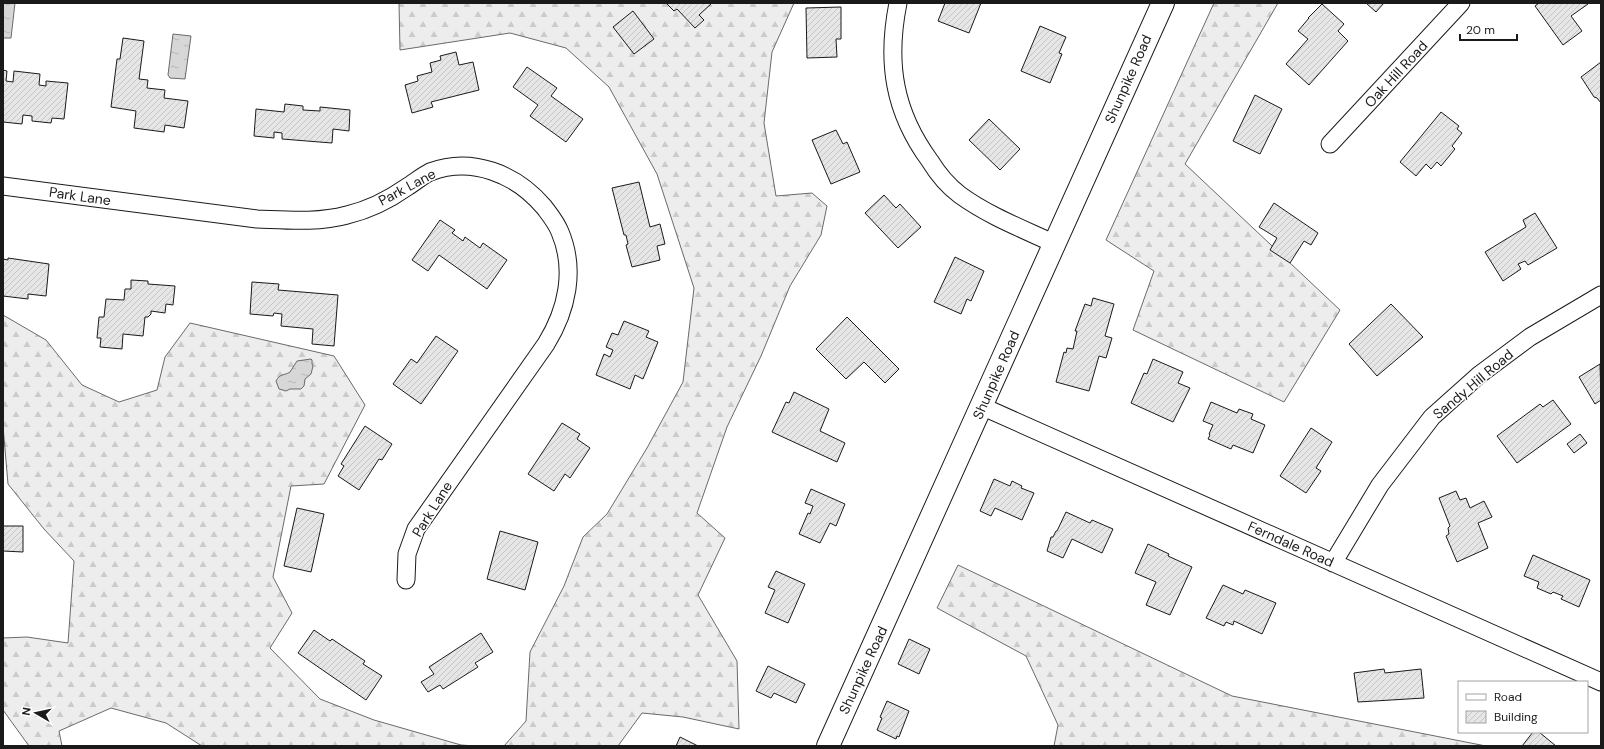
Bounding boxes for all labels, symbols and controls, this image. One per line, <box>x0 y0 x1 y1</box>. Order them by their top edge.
scale bar <box>1460 16 1517 42</box>
text: 20 m <box>1466 22 1495 38</box>
street label: Shunpike Road <box>1100 32 1156 126</box>
street label: Oak Hill Road <box>1361 37 1431 111</box>
street label: Park Lane <box>375 164 439 210</box>
street label: Park Lane <box>48 183 112 209</box>
street label: Shunpike Road <box>968 328 1024 422</box>
street label: Sandy Hill Road <box>1429 345 1517 423</box>
street label: Park Lane <box>408 478 456 540</box>
street label: Ferndale Road <box>1245 517 1337 571</box>
street label: Shunpike Road <box>835 623 891 717</box>
legend <box>1458 681 1588 733</box>
text: Road <box>1494 689 1522 705</box>
north arrow <box>16 693 56 733</box>
text: N <box>19 706 34 716</box>
text: Building <box>1494 709 1538 725</box>

